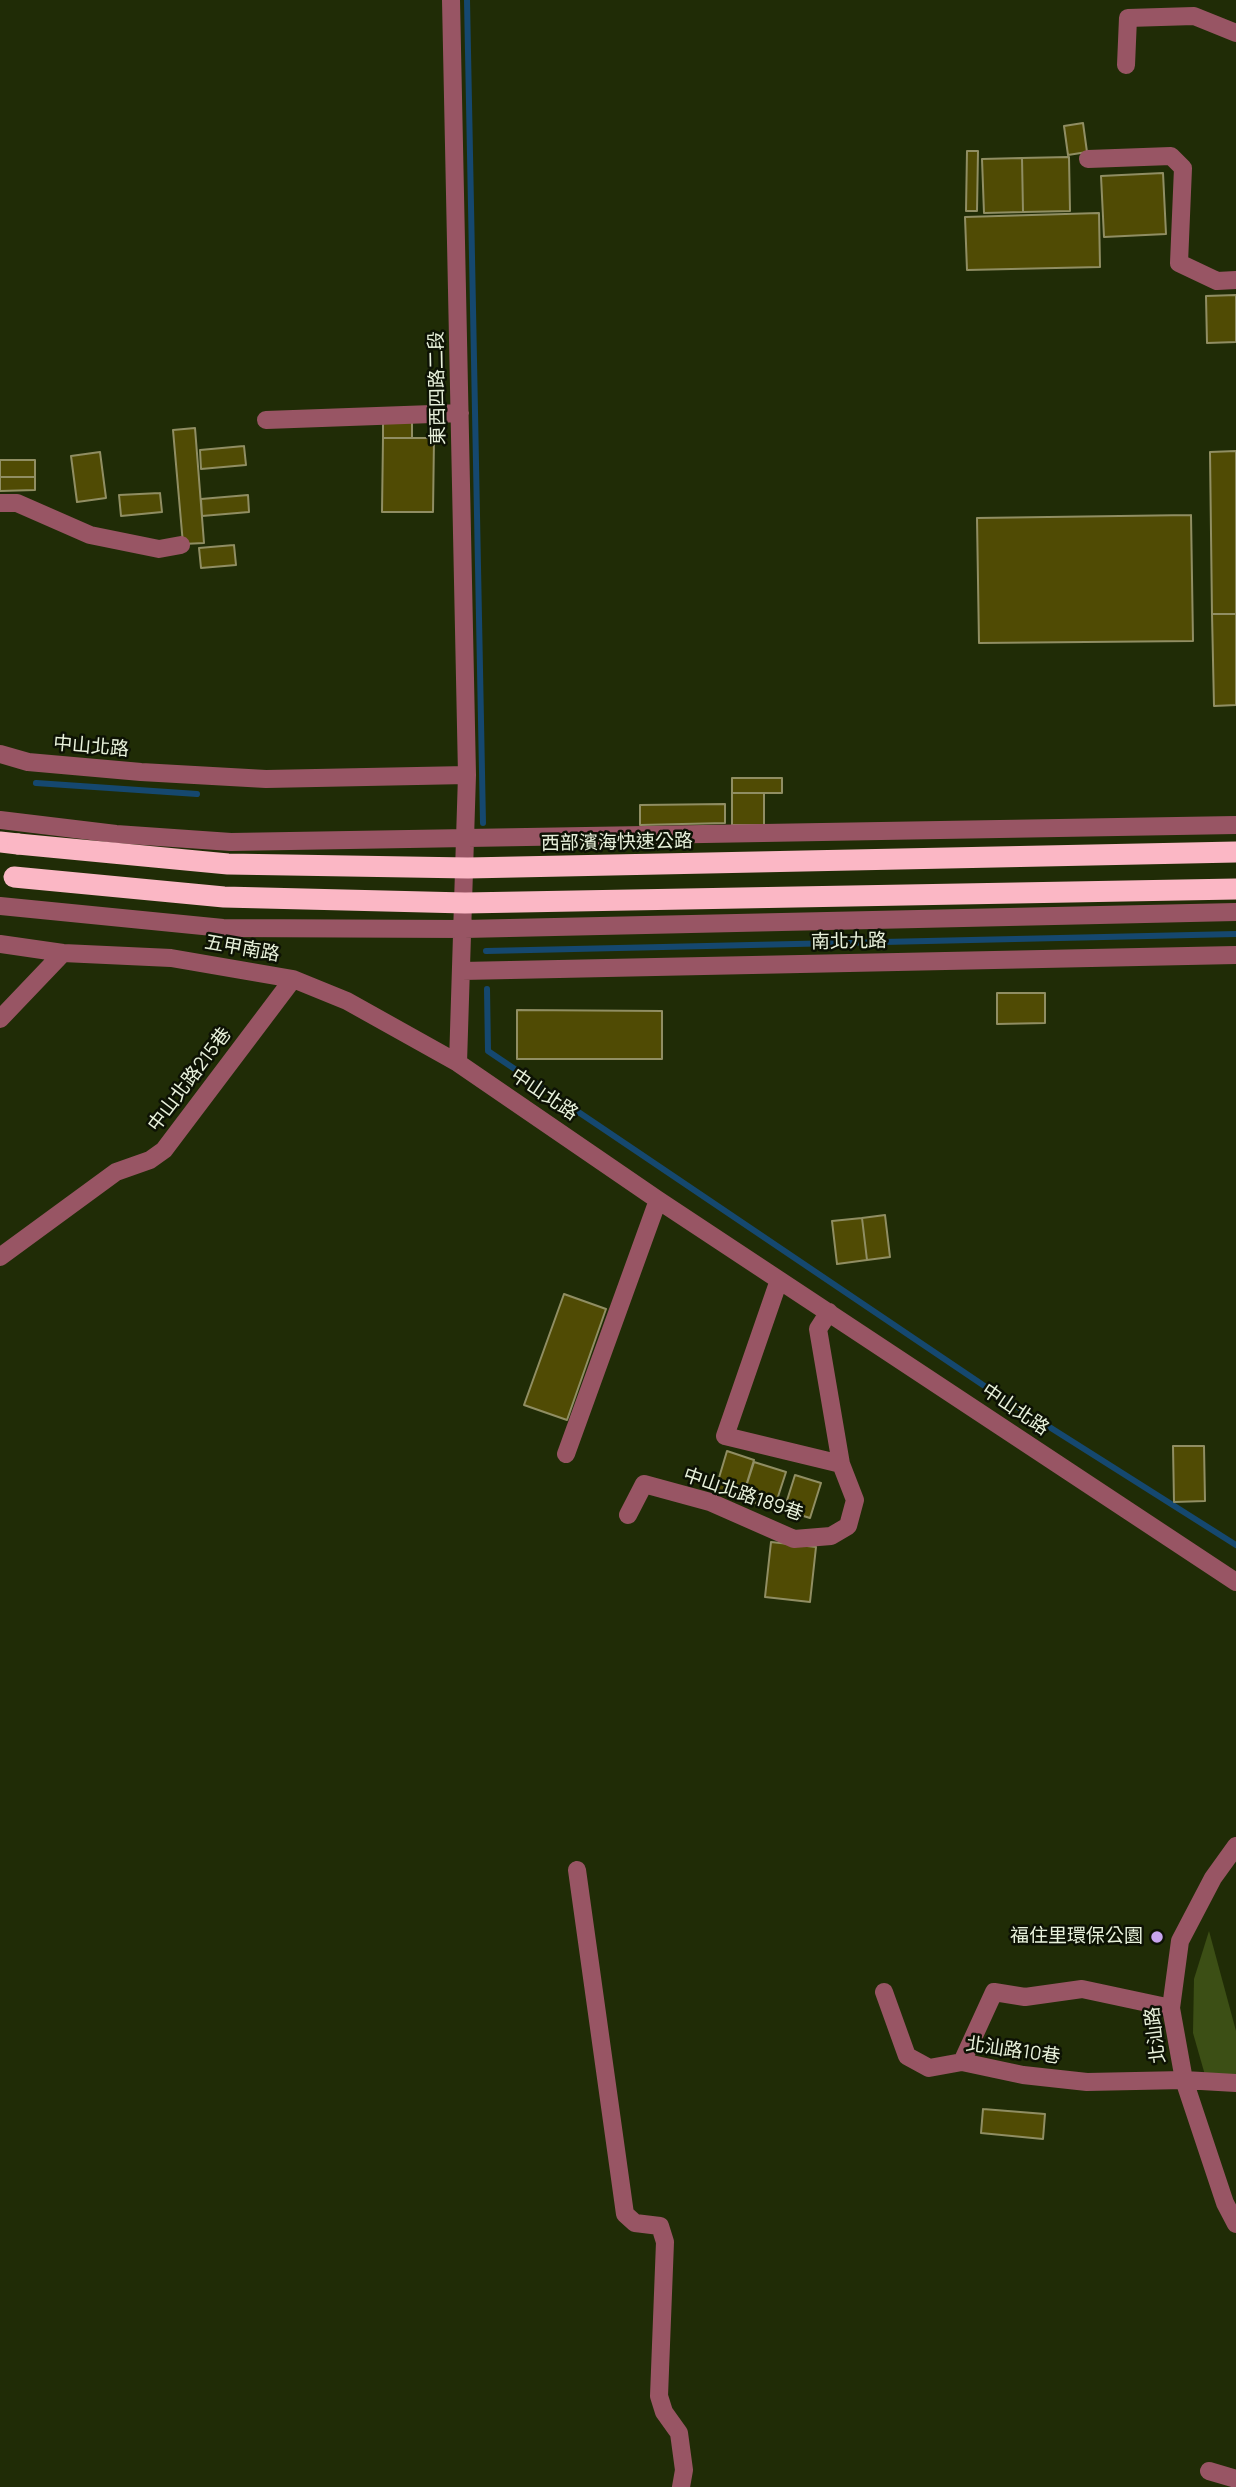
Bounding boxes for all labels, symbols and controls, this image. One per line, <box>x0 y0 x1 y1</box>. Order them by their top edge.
street label: 東西四路二段 <box>426 331 450 445</box>
street label: 中山北路 <box>52 732 130 762</box>
street label: 西部濱海快速公路 <box>541 830 693 856</box>
street label: 南北九路 <box>811 930 887 954</box>
street label: 五甲南路 <box>203 931 281 967</box>
street label: 中山北路215巷 <box>144 1024 236 1136</box>
street label: 中山北路 <box>506 1064 582 1126</box>
street label: 中山北路 <box>977 1379 1053 1441</box>
street label: 中山北路189巷 <box>680 1464 806 1526</box>
place label: 福住里環保公園 <box>1010 1926 1143 1948</box>
marker: 福住里環保公園 <box>1149 1929 1165 1945</box>
street label: 北汕路 <box>1141 2005 1171 2065</box>
street label: 北汕路10巷 <box>964 2033 1062 2069</box>

